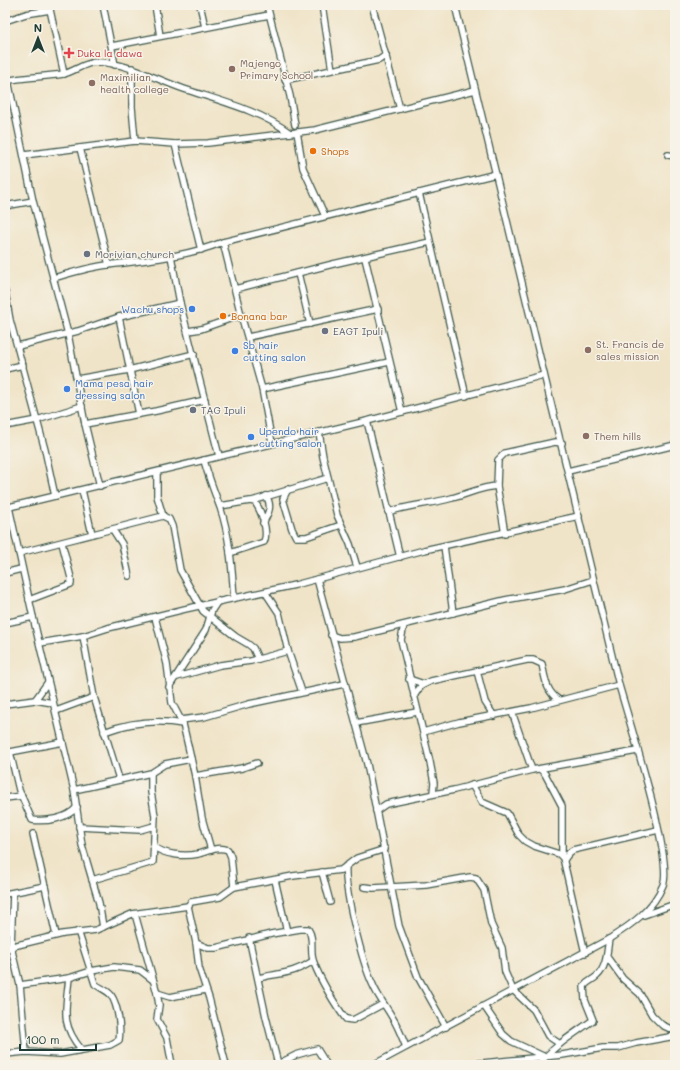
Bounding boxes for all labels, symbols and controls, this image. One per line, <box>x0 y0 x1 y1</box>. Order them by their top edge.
north arrow <box>18 18 58 58</box>
text: N <box>34 20 42 35</box>
place label: Duka la dawa <box>77 46 143 60</box>
marker: Duka la dawa <box>64 48 74 58</box>
place label: Majengo Primary School <box>240 56 313 82</box>
marker: Majengo Primary School <box>227 64 237 74</box>
place label: Maximilian health college <box>100 70 169 96</box>
marker: Maximilian health college <box>87 78 97 88</box>
place label: Shops <box>321 144 349 158</box>
marker: Shops <box>308 146 318 156</box>
place label: Morivian church <box>95 247 174 261</box>
marker: Morivian church <box>82 249 92 259</box>
place label: Wachu shops <box>121 302 184 316</box>
marker: Wachu shops <box>187 304 197 314</box>
place label: Bonana bar <box>231 309 288 323</box>
marker: Bonana bar <box>218 311 228 321</box>
place label: EAGT Ipuli <box>333 324 383 338</box>
marker: EAGT Ipuli <box>320 326 330 336</box>
place label: St. Francis de sales mission <box>596 337 664 363</box>
place label: Sb hair cutting salon <box>243 338 306 364</box>
marker: St. Francis de sales mission <box>583 345 593 355</box>
marker: Sb hair cutting salon <box>230 346 240 356</box>
place label: Mama pesa hair dressing salon <box>75 376 153 402</box>
marker: Mama pesa hair dressing salon <box>62 384 72 394</box>
place label: TAG Ipuli <box>201 403 246 417</box>
marker: TAG Ipuli <box>188 405 198 415</box>
place label: Upendo hair cutting salon <box>259 424 322 450</box>
place label: Them hills <box>594 429 641 443</box>
marker: Them hills <box>581 431 591 441</box>
marker: Upendo hair cutting salon <box>246 432 256 442</box>
scale bar <box>20 1026 96 1052</box>
text: 100 m <box>26 1031 60 1047</box>

